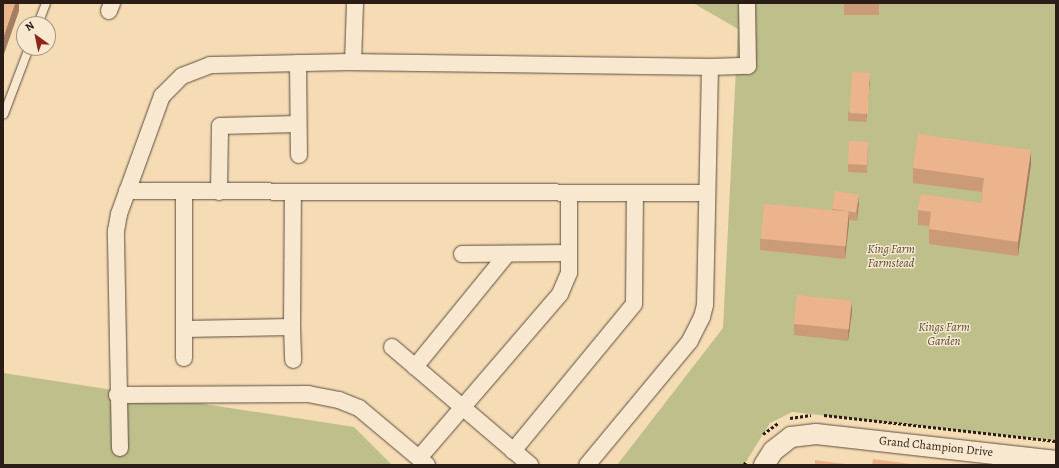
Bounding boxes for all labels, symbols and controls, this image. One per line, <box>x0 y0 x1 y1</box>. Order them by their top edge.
north arrow <box>16 16 56 56</box>
text: N <box>22 18 37 35</box>
park label: King Farm Farmstead <box>867 243 915 271</box>
park label: Kings Farm Garden <box>918 321 970 349</box>
street label: Grand Champion Drive <box>878 434 994 460</box>

